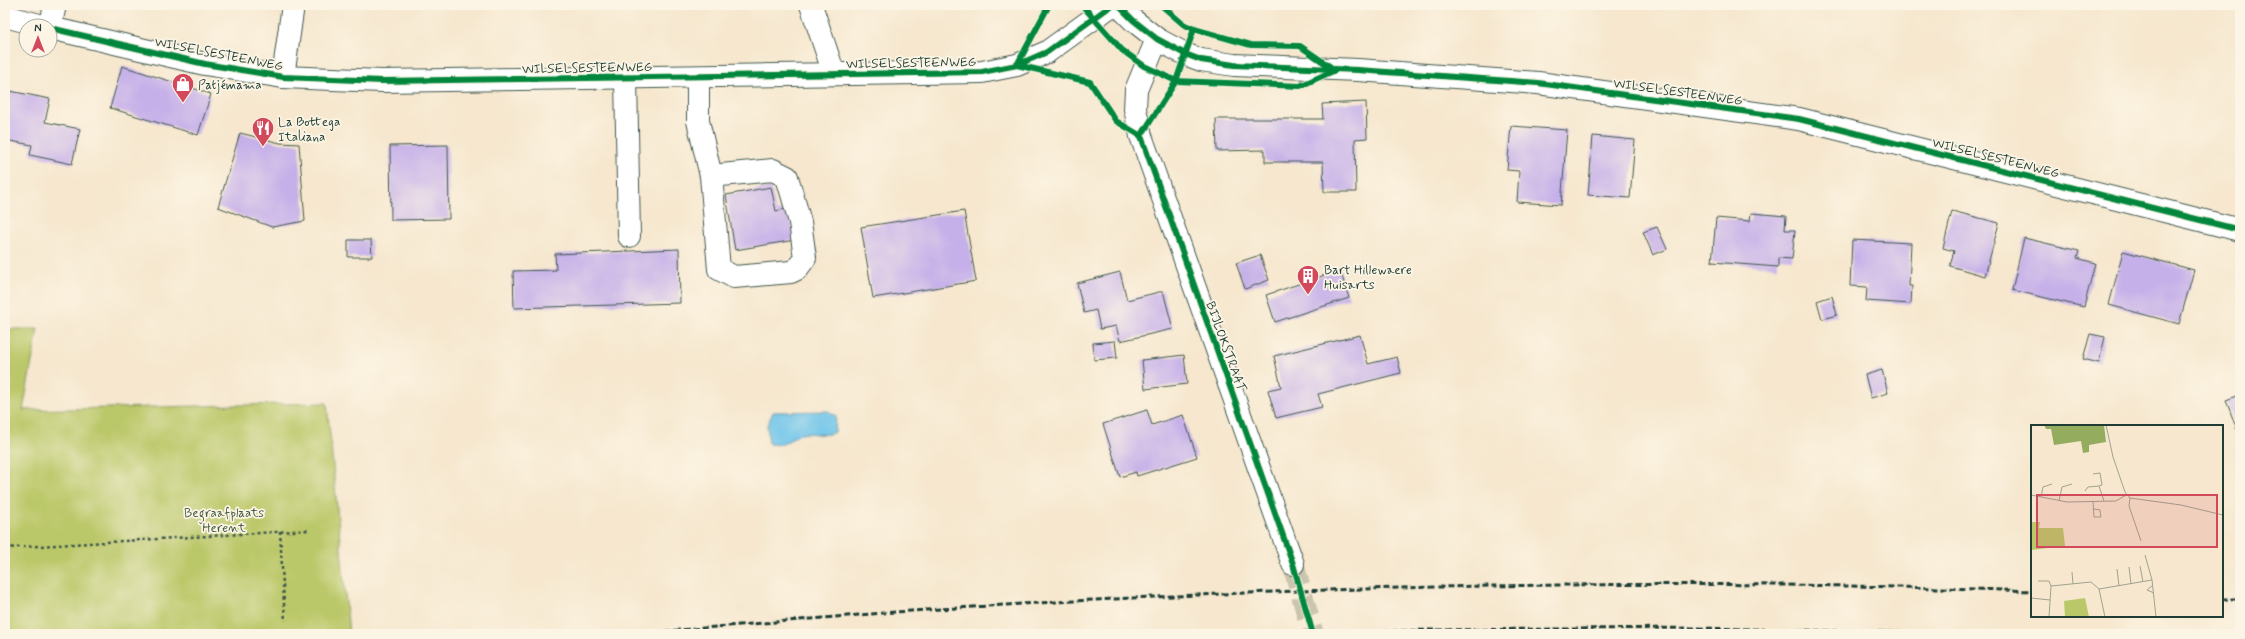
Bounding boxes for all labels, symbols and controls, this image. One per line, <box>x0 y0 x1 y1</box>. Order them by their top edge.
north arrow <box>18 18 58 58</box>
text: N <box>34 22 42 36</box>
street label: WILSELSESTEENWEG <box>153 34 285 75</box>
street label: WILSELSESTEENWEG <box>846 54 977 73</box>
street label: WILSELSESTEENWEG <box>522 59 653 78</box>
shop icon: Patjémama <box>170 71 196 104</box>
street label: WILSELSESTEENWEG <box>1612 75 1744 110</box>
place label: Patjémama <box>198 77 262 94</box>
place label: La Bottega Italiana <box>278 114 340 146</box>
restaurant icon: La Bottega Italiana <box>250 115 276 148</box>
street label: WILSELSESTEENWEG <box>1930 134 2061 183</box>
place label: Bart Hillewaere Huisarts <box>1324 262 1412 294</box>
building icon: Bart Hillewaere Huisarts <box>1295 263 1321 296</box>
street label: BIJLOKSTRAAT <box>1201 299 1250 395</box>
inset map <box>2031 425 2223 617</box>
park label: Begraafplaats Herent <box>184 505 264 537</box>

